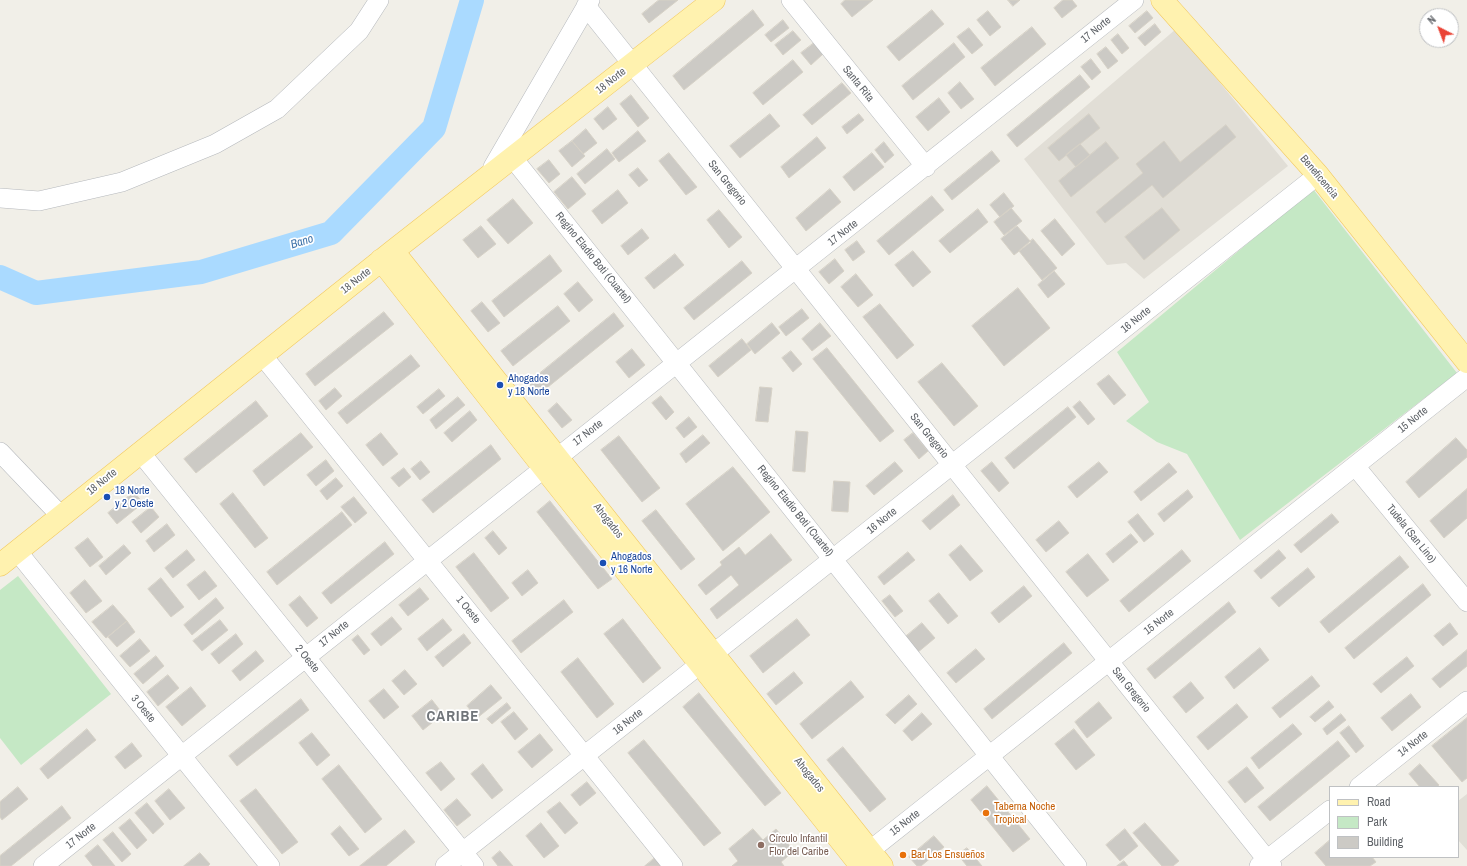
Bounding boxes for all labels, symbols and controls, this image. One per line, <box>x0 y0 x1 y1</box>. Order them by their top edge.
north arrow <box>1419 8 1459 48</box>
text: N <box>1425 12 1439 27</box>
street label: 17 Norte <box>1078 14 1114 46</box>
street label: Santa Rita <box>839 63 877 105</box>
street label: 18 Norte <box>593 65 629 97</box>
street label: Beneficencia <box>1297 153 1341 201</box>
street label: San Gregorio <box>705 158 749 208</box>
street label: Regino Eladio Boti (Cuartel) <box>552 210 634 306</box>
street label: 17 Norte <box>825 217 861 249</box>
water label: Bano <box>289 232 315 252</box>
street label: 18 Norte <box>338 265 374 297</box>
street label: 16 Norte <box>1118 304 1154 336</box>
place label: Ahogados y 18 Norte <box>508 372 550 398</box>
marker: Ahogados y 18 Norte <box>495 380 505 390</box>
street label: 15 Norte <box>1395 404 1431 436</box>
street label: San Gregorio <box>907 411 951 461</box>
street label: 17 Norte <box>570 417 606 449</box>
street label: Regino Eladio Boti (Cuartel) <box>754 463 836 559</box>
street label: 18 Norte <box>84 466 120 498</box>
place label: 18 Norte y 2 Oeste <box>115 484 154 510</box>
marker: 18 Norte y 2 Oeste <box>102 492 112 502</box>
street label: Ahogados <box>590 501 626 541</box>
street label: Tudela (San Lino) <box>1383 502 1439 566</box>
street label: 16 Norte <box>864 505 900 537</box>
place label: Ahogados y 16 Norte <box>611 550 653 576</box>
marker: Ahogados y 16 Norte <box>598 558 608 568</box>
street label: 1 Oeste <box>453 594 483 626</box>
street label: 15 Norte <box>1141 606 1177 638</box>
street label: 17 Norte <box>316 618 352 650</box>
street label: 2 Oeste <box>292 643 322 675</box>
street label: San Gregorio <box>1109 665 1153 715</box>
street label: 3 Oeste <box>128 693 158 725</box>
street label: 16 Norte <box>610 706 646 738</box>
district label: CARIBE <box>426 708 480 726</box>
street label: 14 Norte <box>1395 728 1431 760</box>
street label: Ahogados <box>791 755 827 795</box>
legend <box>1329 786 1459 858</box>
text: Road <box>1367 794 1391 810</box>
place label: Taberna Noche Tropical <box>994 800 1055 826</box>
street label: 15 Norte <box>887 807 923 839</box>
marker: Taberna Noche Tropical <box>981 808 991 818</box>
text: Park <box>1367 814 1387 830</box>
street label: 17 Norte <box>63 820 99 852</box>
place label: Círculo Infantil Flor del Caribe <box>769 832 829 858</box>
text: Building <box>1367 834 1403 850</box>
marker: Círculo Infantil Flor del Caribe <box>756 840 766 850</box>
place label: Bar Los Ensueños <box>911 848 985 862</box>
marker: Bar Los Ensueños <box>898 850 908 860</box>

